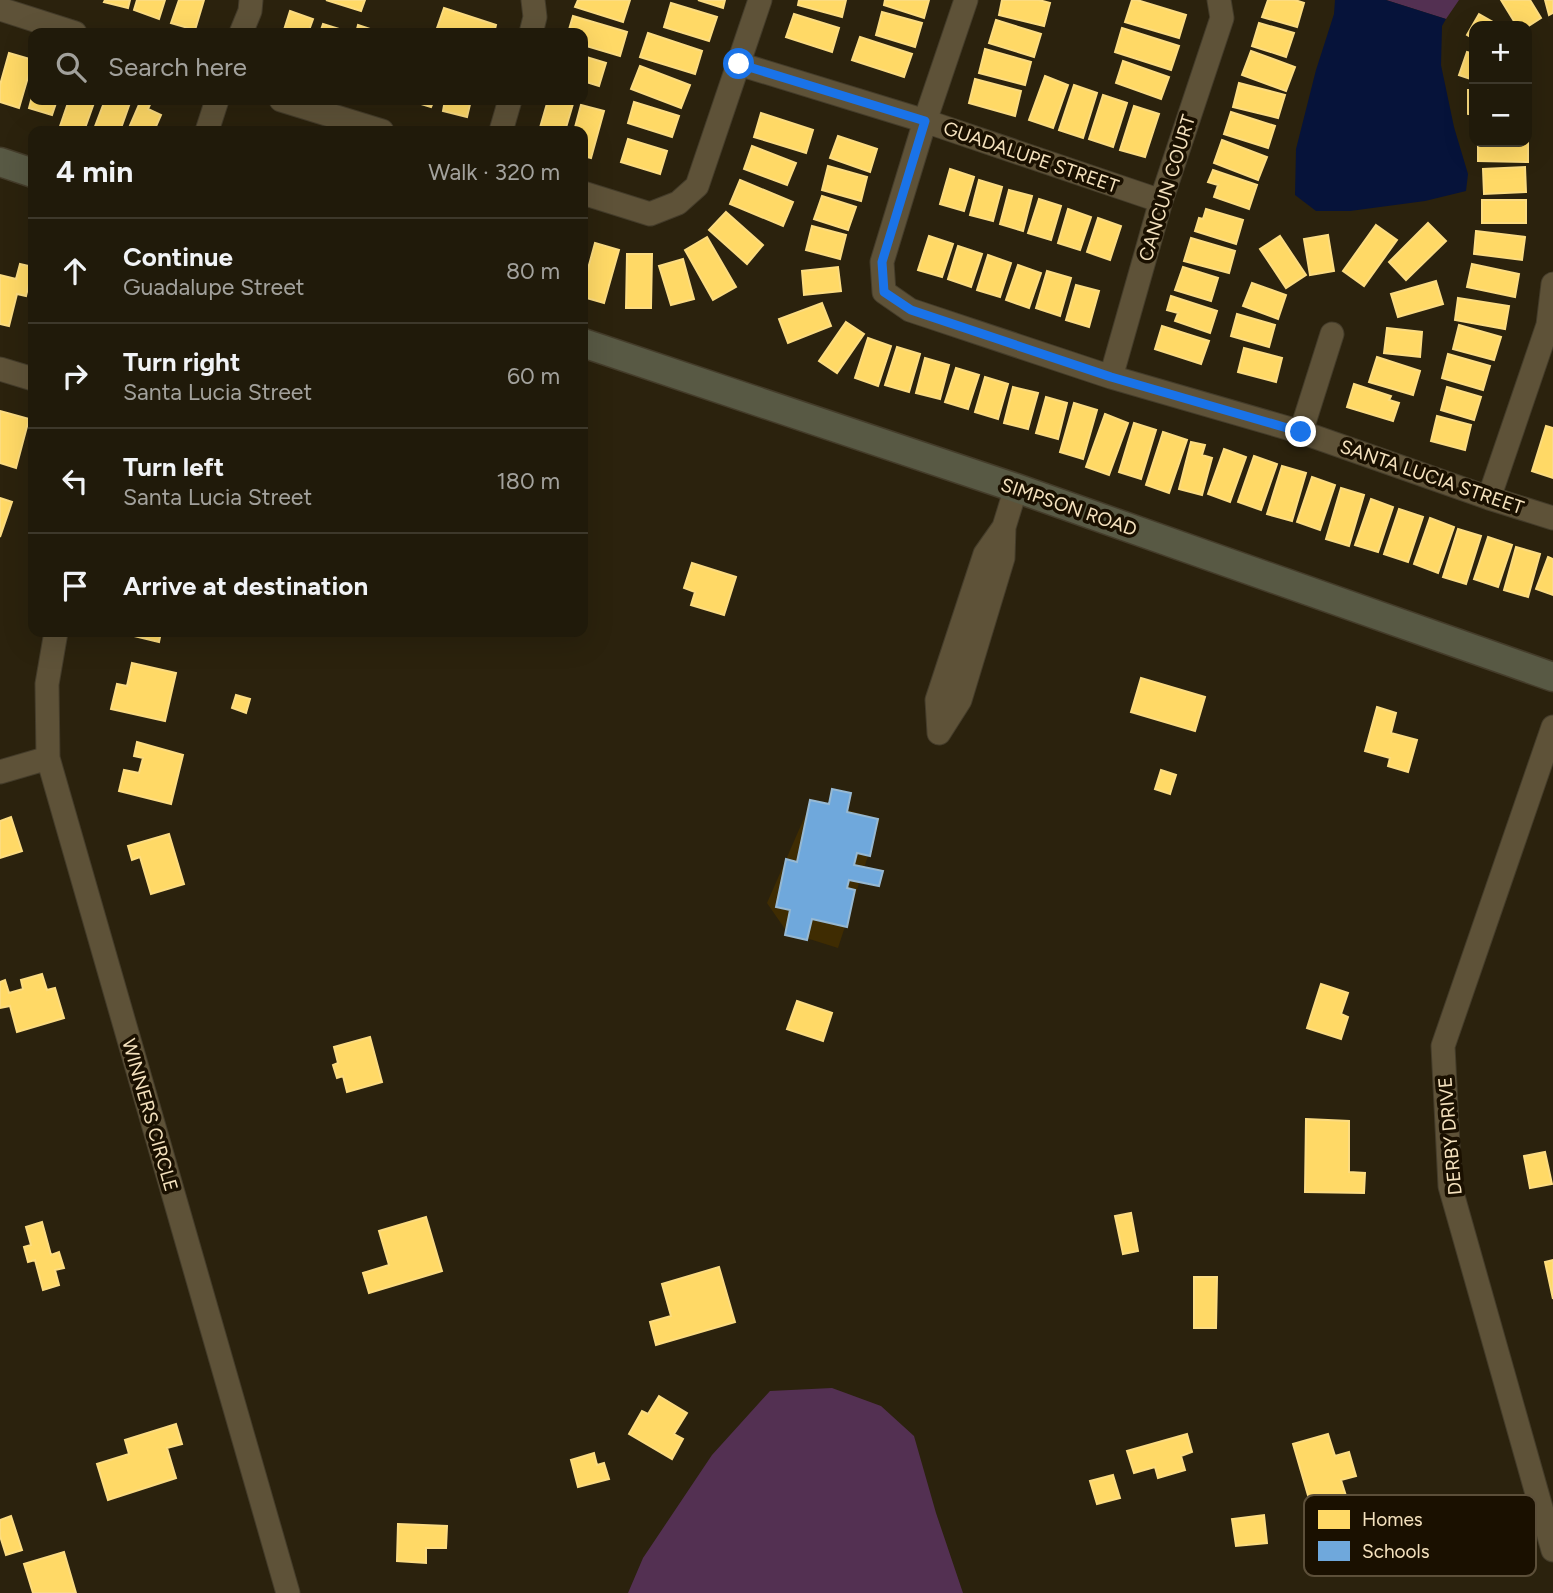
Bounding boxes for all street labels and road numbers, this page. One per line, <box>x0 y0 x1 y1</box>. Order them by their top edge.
street label: CANCUN COURT <box>1134 111 1200 264</box>
street label: GUADALUPE STREET <box>940 116 1122 198</box>
street label: SANTA LUCIA STREET <box>1337 435 1527 519</box>
street label: SIMPSON ROAD <box>998 473 1140 541</box>
street label: WINNERS CIRCLE <box>117 1036 183 1194</box>
street label: DERBY DRIVE <box>1433 1076 1467 1196</box>

